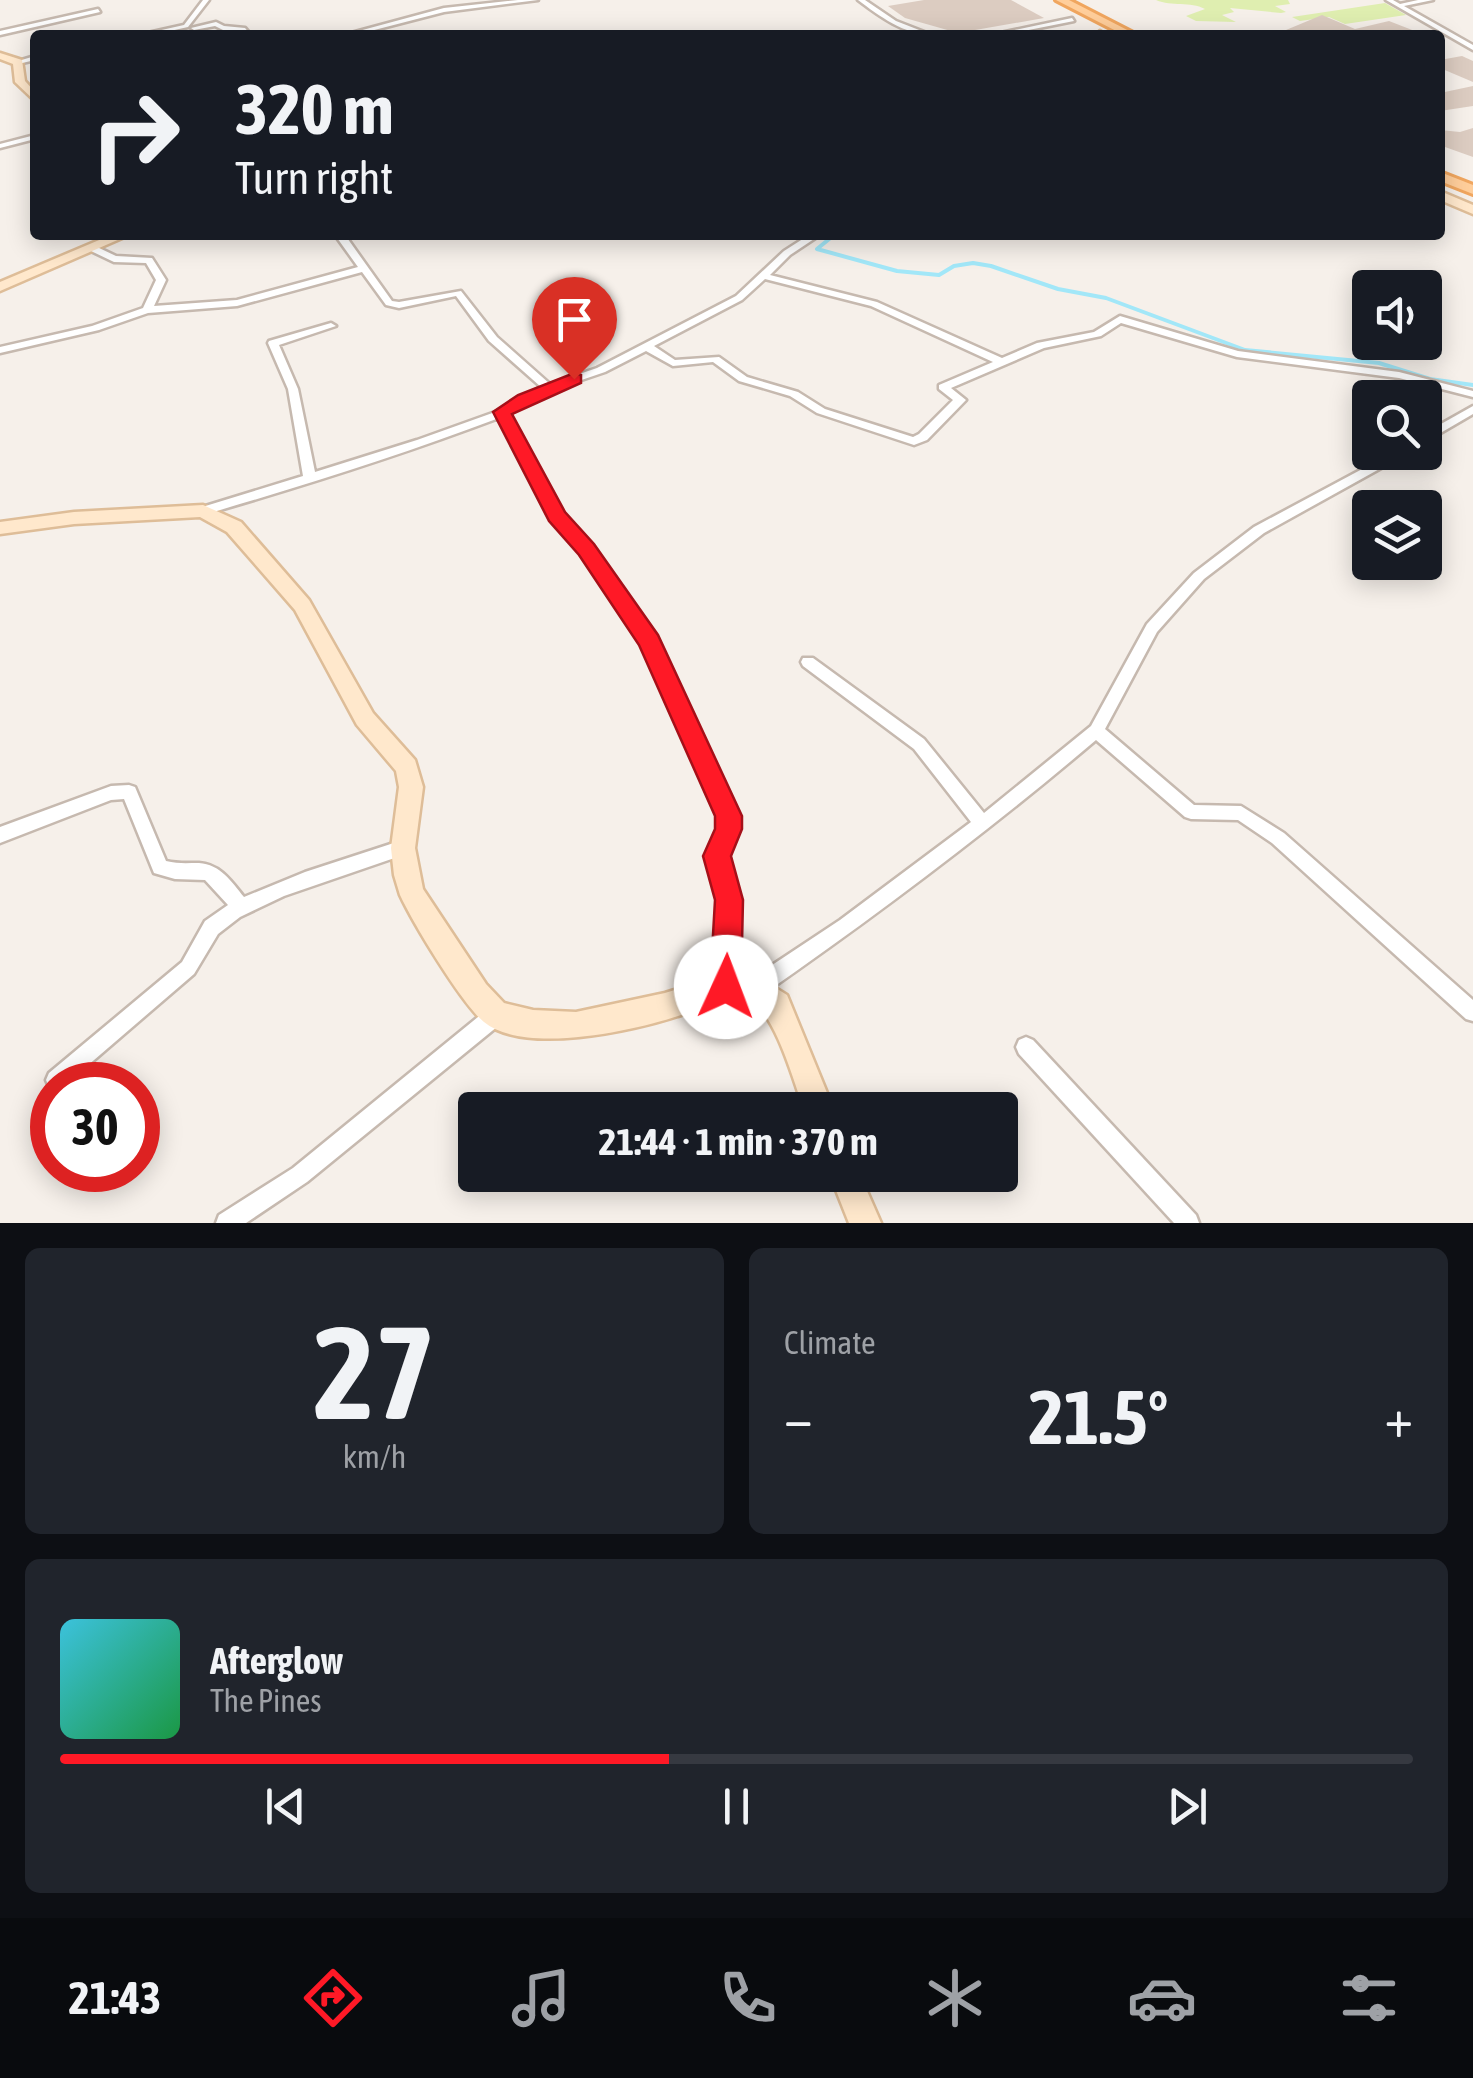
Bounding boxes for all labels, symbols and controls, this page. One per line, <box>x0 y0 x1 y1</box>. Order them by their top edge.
text: 320 m <box>235 69 394 149</box>
icon: right <box>70 70 200 200</box>
text: Turn right <box>235 152 393 204</box>
map controls <box>1352 270 1442 580</box>
button: sound <box>1352 270 1442 360</box>
pin <box>532 277 617 380</box>
icon: arrive <box>547 292 602 347</box>
button: search <box>1352 380 1442 470</box>
button: layers <box>1352 490 1442 580</box>
position arrow <box>674 935 778 1039</box>
speed limit sign: 30 <box>30 1062 160 1192</box>
text: 21:44 · 1 min · 370 m <box>598 1120 878 1163</box>
text: 27 <box>313 1298 436 1447</box>
text: Climate <box>784 1324 876 1361</box>
text: 21.5° <box>1029 1374 1168 1460</box>
text: − <box>784 1386 813 1449</box>
text: + <box>1384 1386 1413 1449</box>
text: km/h <box>343 1438 406 1475</box>
text: Afterglow <box>210 1639 343 1682</box>
text: The Pines <box>210 1682 322 1719</box>
icon: previous <box>258 1779 313 1834</box>
icon: pause <box>709 1779 764 1834</box>
icon: next <box>1160 1779 1215 1834</box>
icon: directions <box>298 1963 368 2033</box>
icon: music <box>506 1963 576 2033</box>
icon: phone <box>713 1963 783 2033</box>
icon: climate <box>920 1963 990 2033</box>
icon: car <box>1127 1963 1197 2033</box>
icon: filters <box>1334 1963 1404 2033</box>
text: 21:43 <box>69 1972 161 2024</box>

